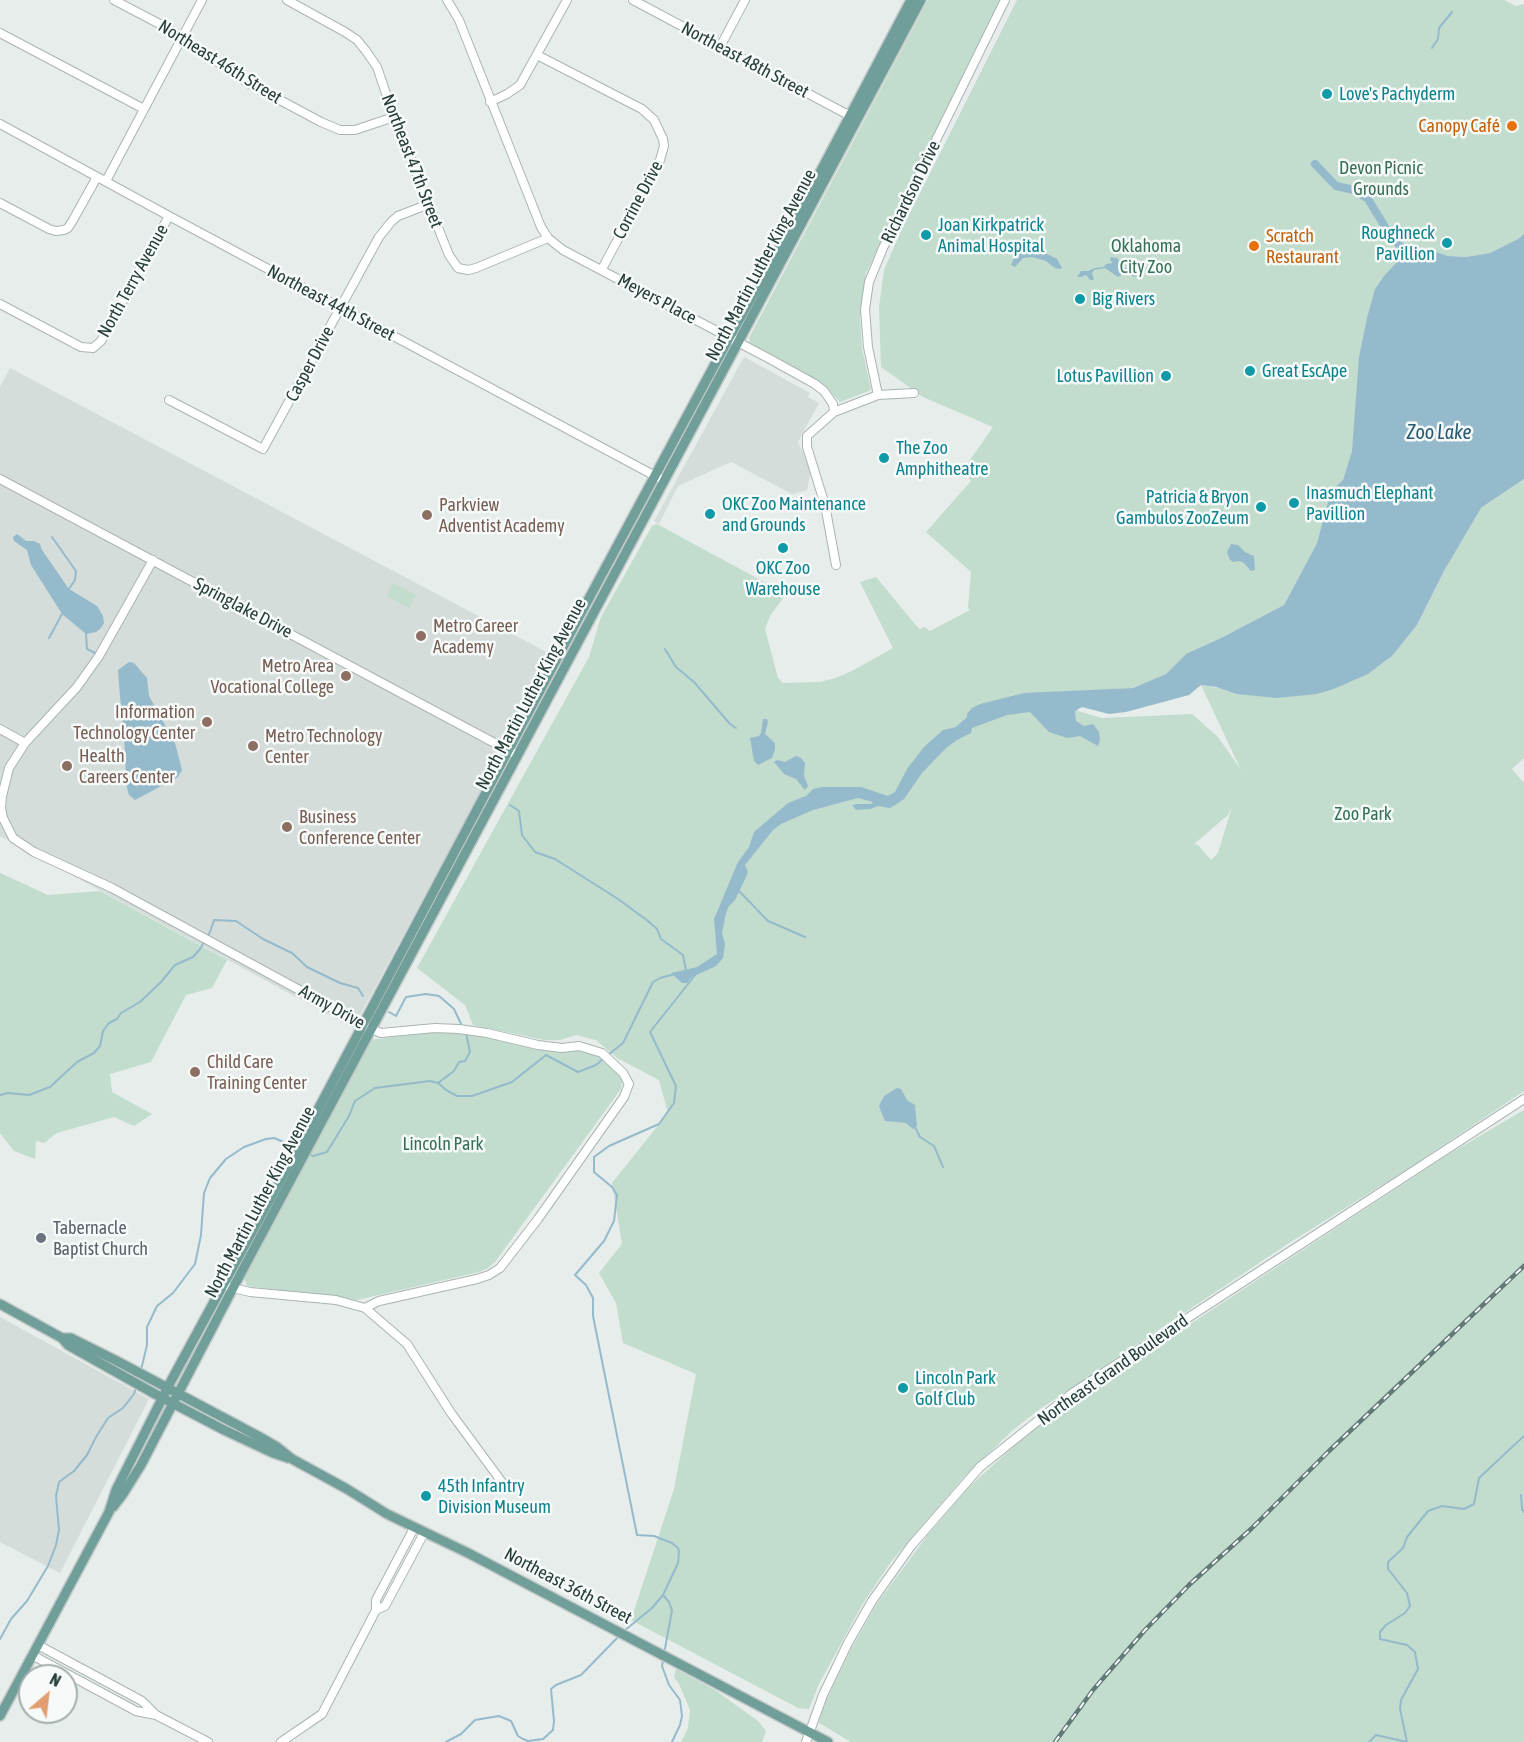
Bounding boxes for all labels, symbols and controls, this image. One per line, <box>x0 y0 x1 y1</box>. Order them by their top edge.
street label: Northeast 46th Street <box>154 15 286 109</box>
street label: Northeast 48th Street <box>677 17 813 103</box>
place label: Love's Pachyderm <box>1339 83 1455 105</box>
marker: Love's Pachyderm <box>1320 87 1334 101</box>
street label: Northeast 47th Street <box>377 91 447 231</box>
place label: Canopy Café <box>1418 115 1500 137</box>
marker: Canopy Café <box>1505 119 1519 133</box>
street label: Richardson Drive <box>877 137 945 247</box>
street label: Corrine Drive <box>608 157 668 243</box>
park label: Devon Picnic Grounds <box>1339 157 1423 200</box>
street label: North Martin Luther King Avenue <box>701 165 821 365</box>
place label: Joan Kirkpatrick Animal Hospital <box>938 214 1045 256</box>
street label: North Terry Avenue <box>93 221 173 341</box>
place label: Roughneck Pavillion <box>1361 222 1435 264</box>
place label: Scratch Restaurant <box>1266 225 1339 268</box>
marker: Joan Kirkpatrick Animal Hospital <box>919 228 933 242</box>
park label: Oklahoma City Zoo <box>1111 235 1181 278</box>
marker: Roughneck Pavillion <box>1440 236 1454 250</box>
marker: Scratch Restaurant <box>1247 239 1261 253</box>
street label: Northeast 44th Street <box>263 260 399 346</box>
street label: Meyers Place <box>614 269 700 329</box>
place label: Big Rivers <box>1092 288 1155 310</box>
marker: Big Rivers <box>1073 292 1087 306</box>
street label: Casper Drive <box>281 323 339 405</box>
place label: Great EscApe <box>1262 360 1347 382</box>
marker: Great EscApe <box>1243 364 1257 378</box>
place label: Lotus Pavillion <box>1057 365 1154 387</box>
marker: Lotus Pavillion <box>1159 369 1173 383</box>
water label: Zoo Lake <box>1406 421 1472 445</box>
place label: The Zoo Amphitheatre <box>896 437 988 480</box>
marker: The Zoo Amphitheatre <box>877 451 891 465</box>
place label: Inasmuch Elephant Pavillion <box>1306 482 1434 524</box>
place label: Patricia & Bryon Gambulos ZooZeum <box>1116 486 1249 528</box>
place label: OKC Zoo Maintenance and Grounds <box>722 493 866 536</box>
place label: Parkview Adventist Academy <box>439 494 565 536</box>
marker: Inasmuch Elephant Pavillion <box>1287 496 1301 510</box>
marker: Patricia & Bryon Gambulos ZooZeum <box>1254 500 1268 514</box>
marker: OKC Zoo Maintenance and Grounds <box>703 507 717 521</box>
marker: Parkview Adventist Academy <box>420 508 434 522</box>
marker: OKC Zoo Warehouse <box>776 541 790 555</box>
place label: OKC Zoo Warehouse <box>746 557 820 600</box>
street label: Springlake Drive <box>190 573 296 643</box>
street label: North Martin Luther King Avenue <box>471 594 591 794</box>
place label: Metro Career Academy <box>433 615 518 658</box>
marker: Metro Career Academy <box>414 629 428 643</box>
place label: Metro Area Vocational College <box>210 655 334 698</box>
marker: Metro Area Vocational College <box>339 669 353 683</box>
place label: Information Technology Center <box>73 701 195 744</box>
marker: Information Technology Center <box>200 715 214 729</box>
place label: Metro Technology Center <box>265 725 382 768</box>
marker: Metro Technology Center <box>246 739 260 753</box>
place label: Health Careers Center <box>79 745 175 788</box>
marker: Health Careers Center <box>60 759 74 773</box>
park label: Zoo Park <box>1334 803 1392 825</box>
place label: Business Conference Center <box>299 806 420 848</box>
marker: Business Conference Center <box>280 820 294 834</box>
street label: Army Drive <box>295 980 369 1034</box>
place label: Child Care Training Center <box>207 1051 307 1094</box>
marker: Child Care Training Center <box>188 1065 202 1079</box>
street label: North Martin Luther King Avenue <box>200 1102 320 1302</box>
park label: Lincoln Park <box>403 1133 483 1155</box>
place label: Tabernacle Baptist Church <box>53 1217 148 1260</box>
marker: Tabernacle Baptist Church <box>34 1231 48 1245</box>
street label: Northeast Grand Boulevard <box>1034 1310 1192 1430</box>
place label: Lincoln Park Golf Club <box>915 1367 996 1410</box>
marker: Lincoln Park Golf Club <box>896 1381 910 1395</box>
place label: 45th Infantry Division Museum <box>438 1475 551 1518</box>
marker: 45th Infantry Division Museum <box>419 1489 433 1503</box>
street label: Northeast 36th Street <box>500 1543 636 1629</box>
north arrow <box>18 1664 78 1724</box>
text: N <box>47 1670 64 1690</box>

